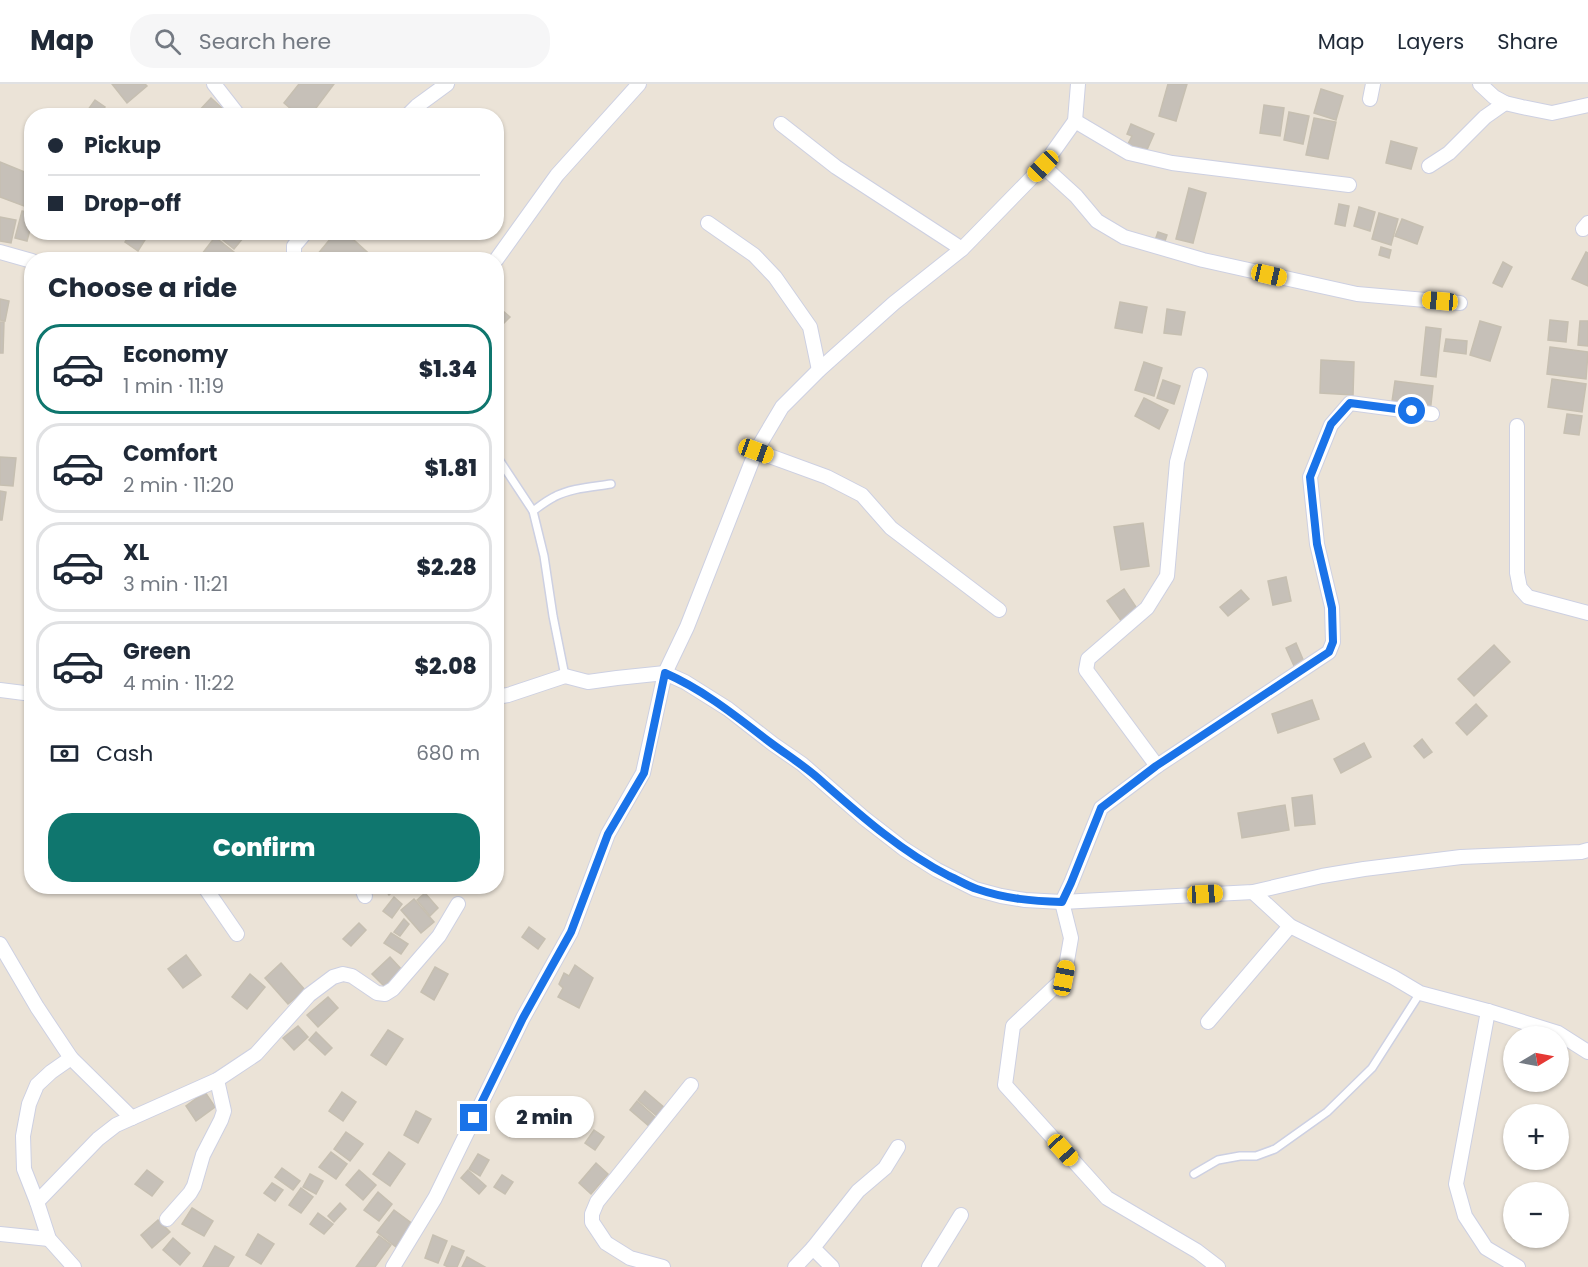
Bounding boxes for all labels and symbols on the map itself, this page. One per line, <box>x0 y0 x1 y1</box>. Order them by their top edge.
car <box>1024 147 1062 185</box>
car <box>1249 262 1289 288</box>
car <box>1421 290 1459 312</box>
route start <box>1398 397 1425 424</box>
car <box>736 436 776 466</box>
car <box>1187 884 1223 904</box>
car <box>1052 959 1076 997</box>
north arrow <box>1503 1026 1569 1092</box>
callout: 2 min <box>495 1097 594 1139</box>
route end <box>460 1104 487 1131</box>
car <box>1044 1131 1082 1169</box>

